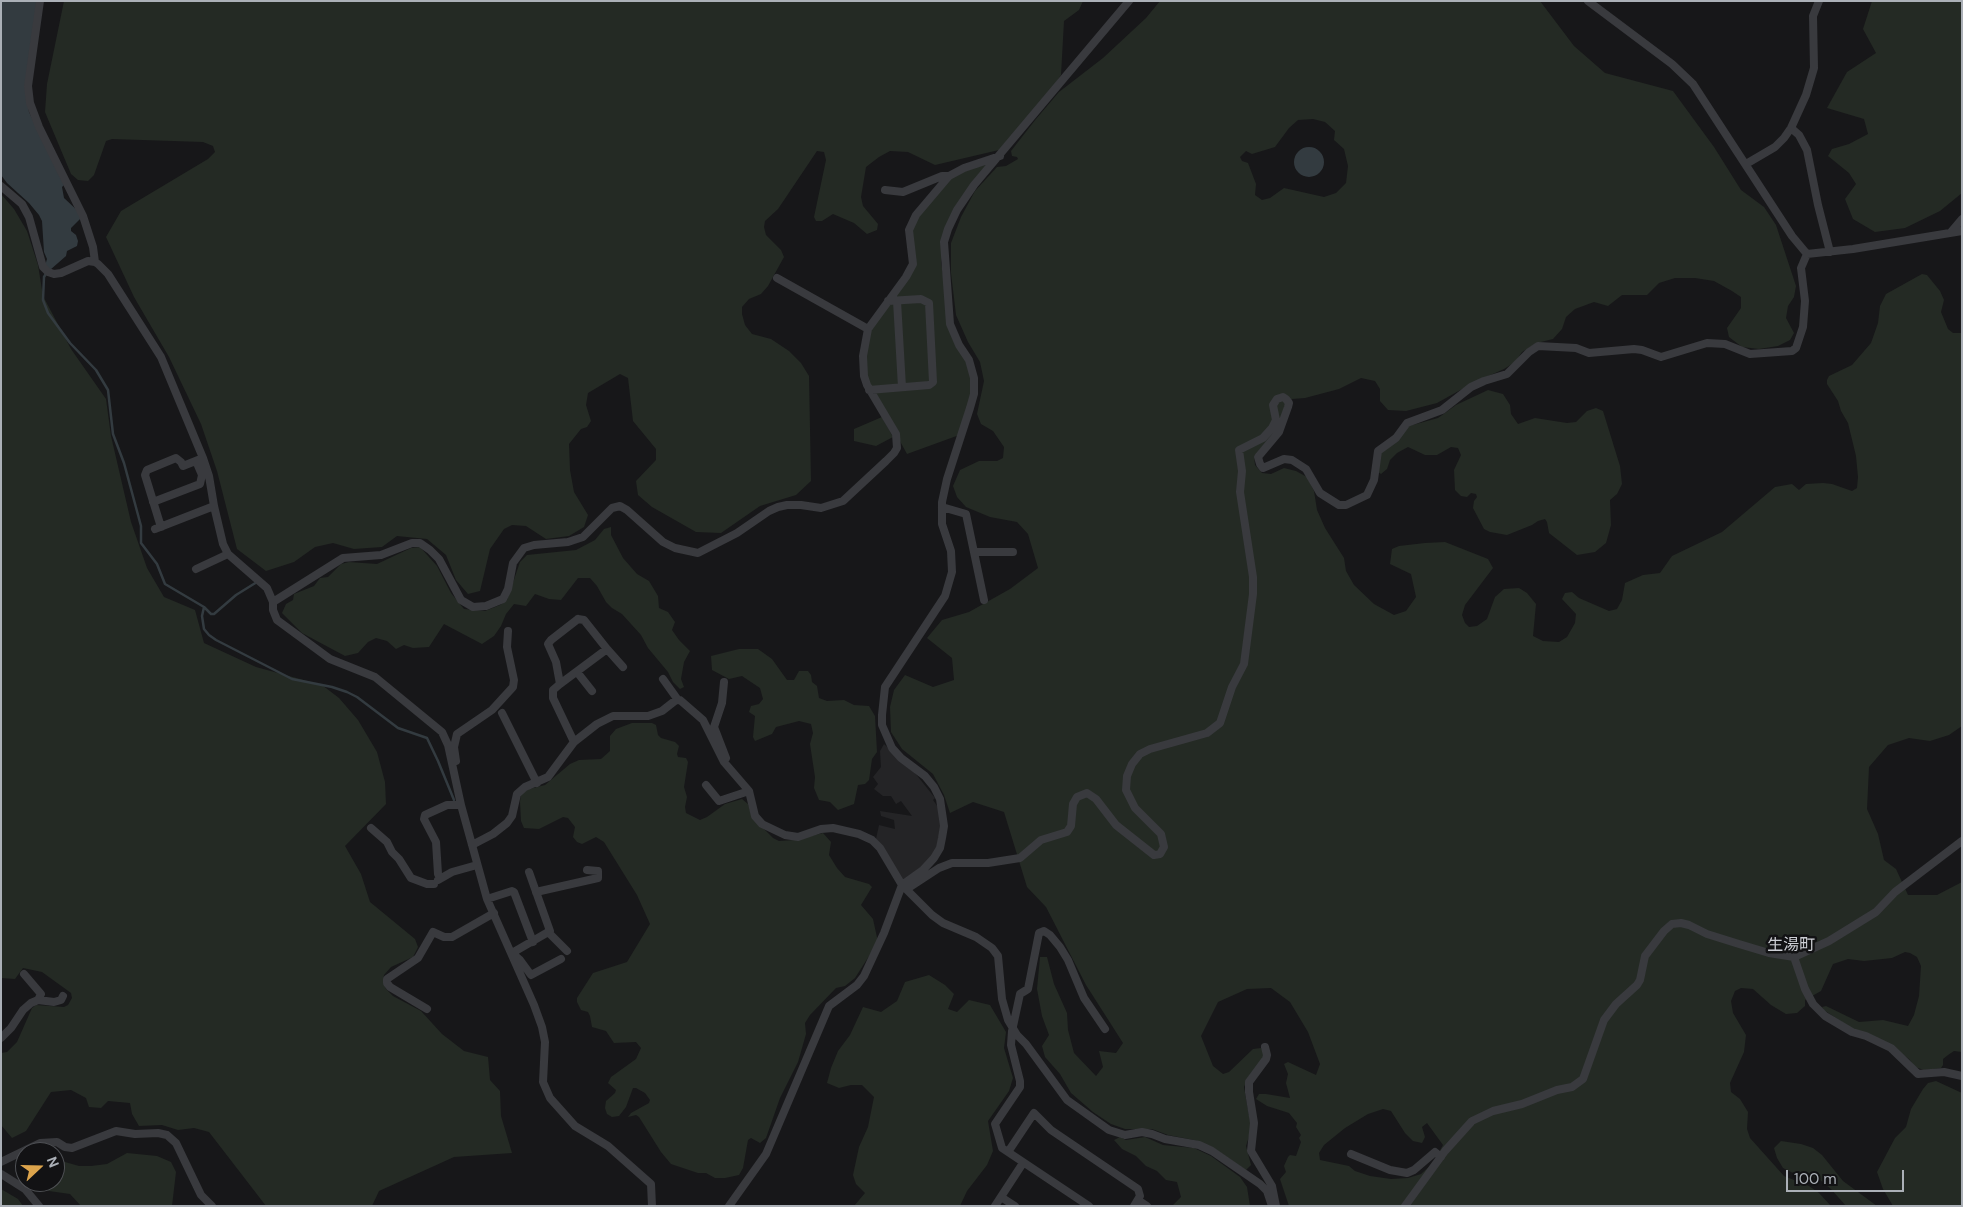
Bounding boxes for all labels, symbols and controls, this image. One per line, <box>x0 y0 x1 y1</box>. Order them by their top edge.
district label: 生湯町 <box>1767 936 1815 956</box>
north arrow <box>15 1142 65 1192</box>
text: N <box>43 1154 63 1170</box>
scale bar <box>1788 1160 1906 1192</box>
text: 100 m <box>1794 1169 1837 1189</box>

